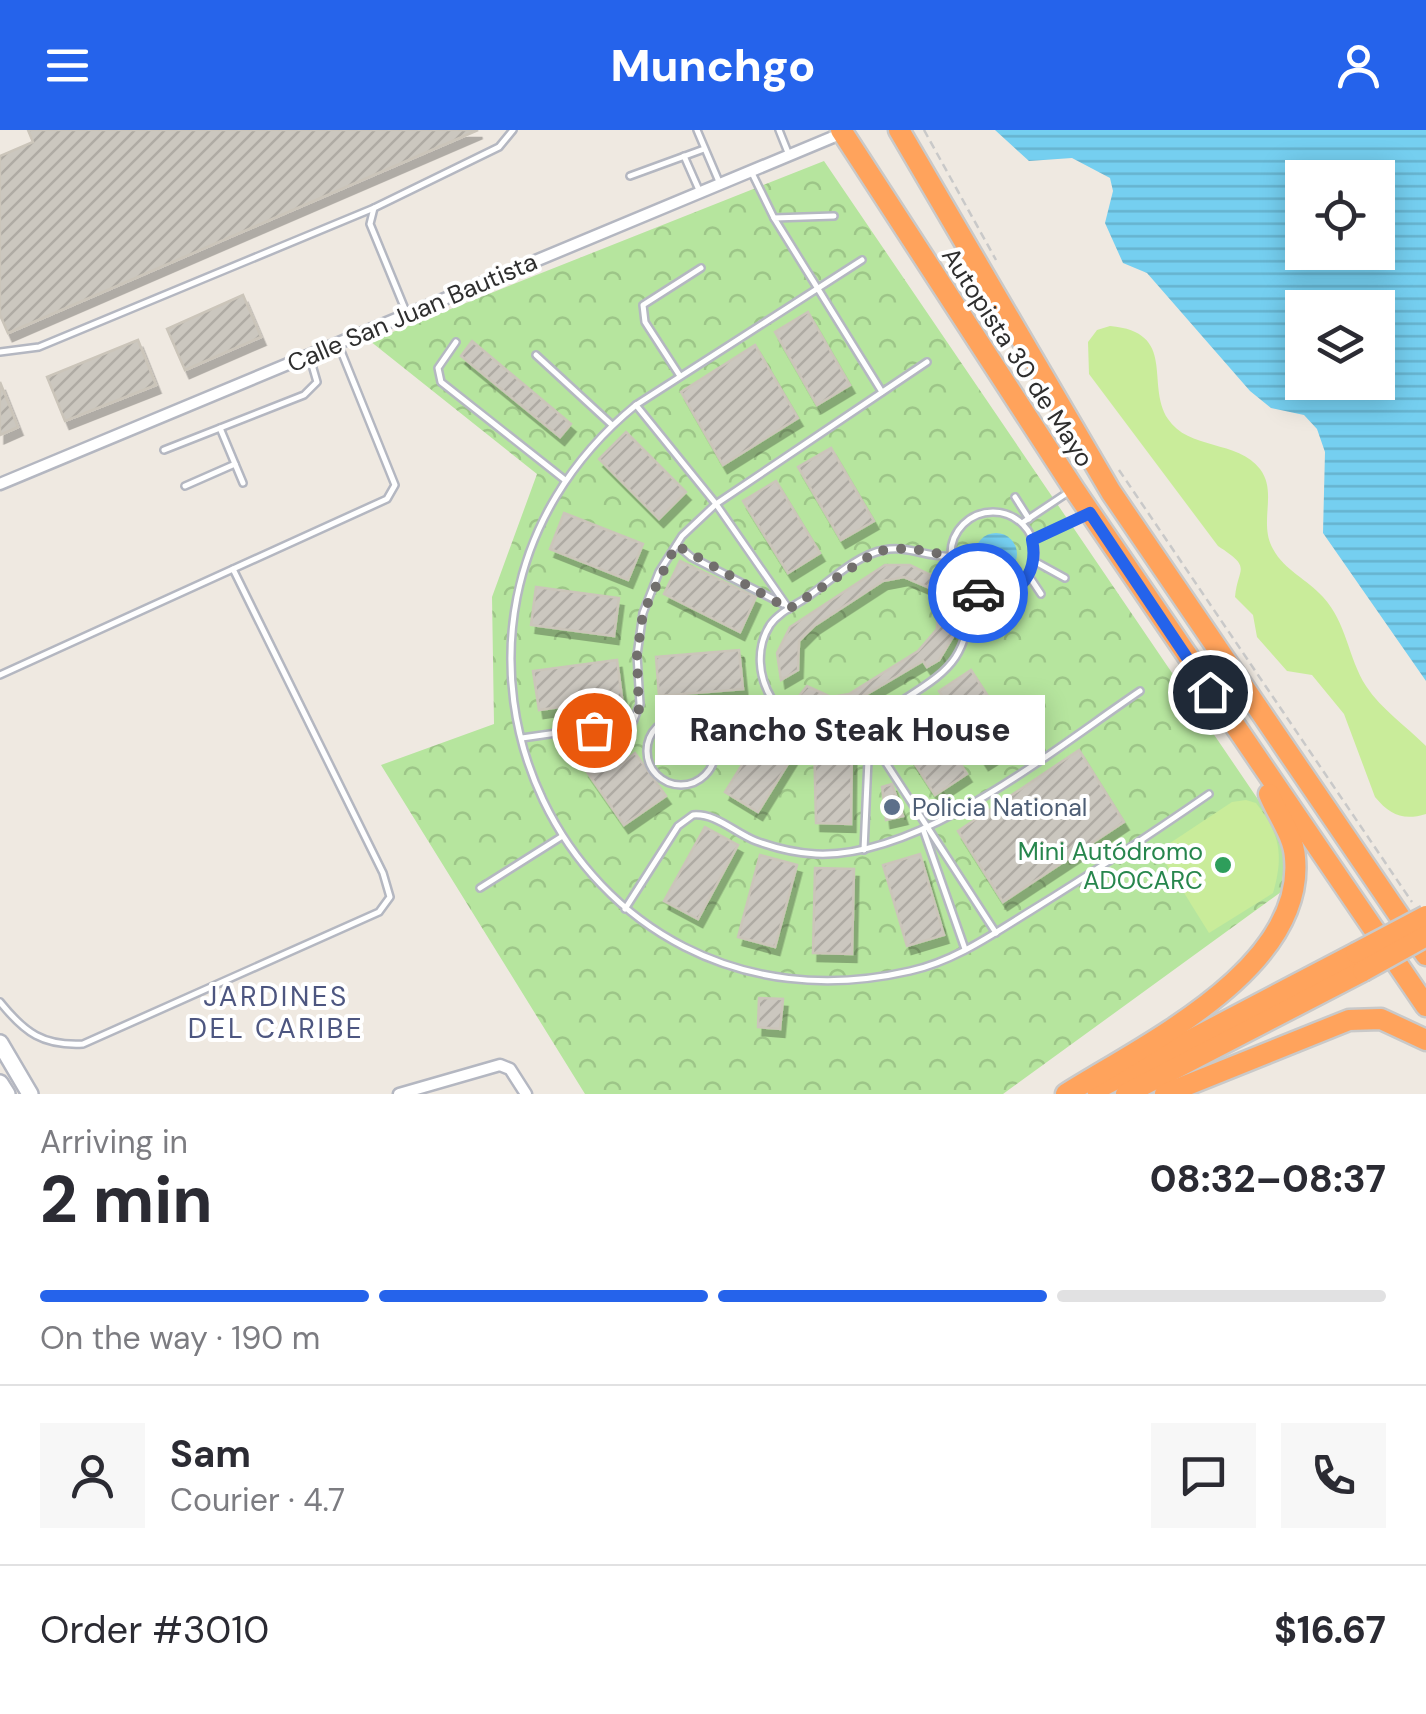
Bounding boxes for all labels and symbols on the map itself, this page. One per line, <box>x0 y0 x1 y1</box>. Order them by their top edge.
street label: Autopista 30 de Mayo <box>934 241 1101 473</box>
street label: Calle San Juan Bautista <box>282 245 542 380</box>
courier <box>928 543 1028 643</box>
pin <box>1168 650 1253 735</box>
pin <box>552 688 637 773</box>
callout: Rancho Steak House <box>654 695 1044 765</box>
place label: Policia National <box>912 791 1087 824</box>
marker: Policia National <box>881 796 903 818</box>
place label: Mini Autódromo ADOCARC <box>1018 835 1203 897</box>
marker: Mini Autódromo ADOCARC <box>1212 854 1234 876</box>
district label: JARDINES DEL CARIBE <box>188 978 364 1047</box>

